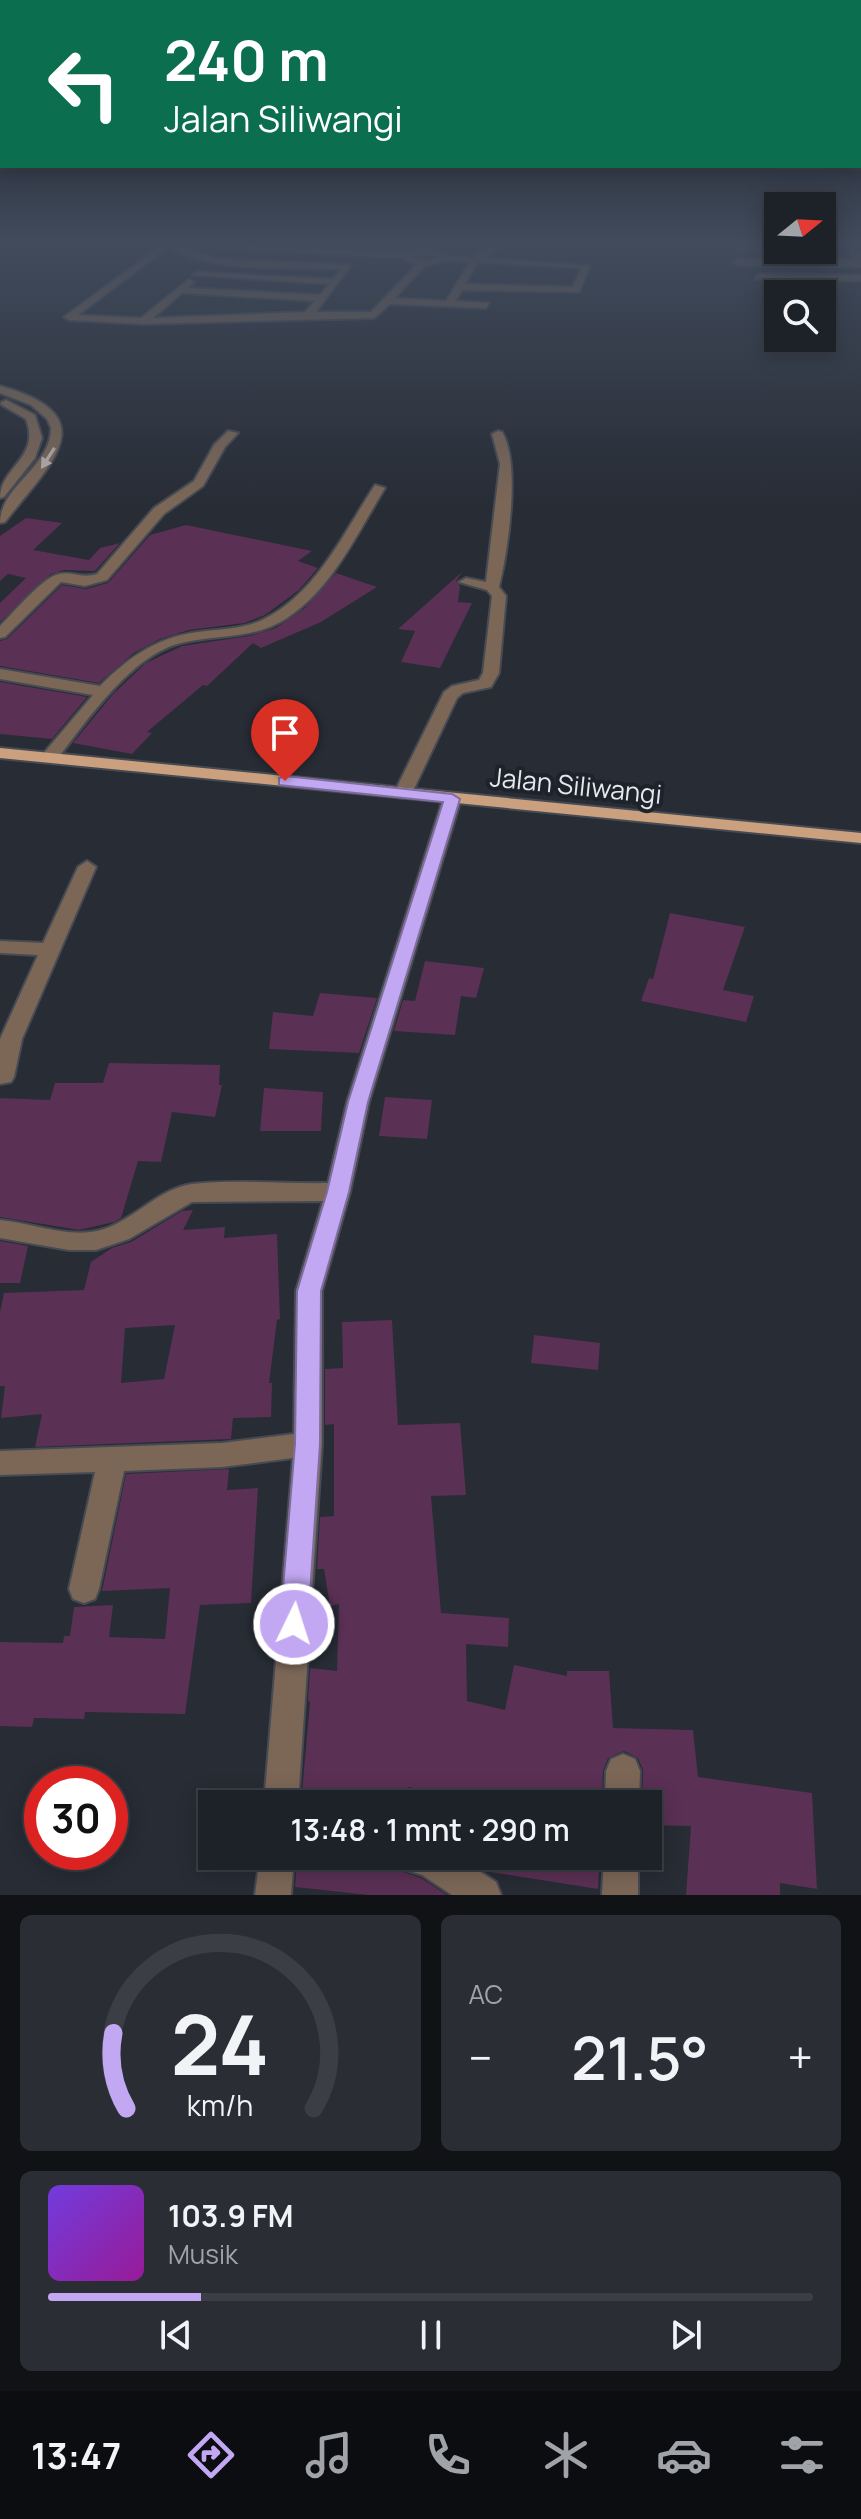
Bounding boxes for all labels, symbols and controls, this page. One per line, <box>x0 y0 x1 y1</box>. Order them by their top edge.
text: 240 m <box>164 21 329 98</box>
icon: left <box>32 32 136 136</box>
text: Jalan Siliwangi <box>164 94 403 143</box>
north arrow <box>764 192 836 264</box>
map controls <box>764 192 836 352</box>
button: search <box>764 280 836 352</box>
one-way arrow <box>41 447 56 468</box>
pin <box>251 699 319 781</box>
icon: arrive <box>263 711 307 755</box>
street label: Jalan Siliwangi <box>488 758 664 812</box>
position arrow <box>252 1582 336 1666</box>
speed limit sign: 30 <box>24 1766 128 1870</box>
text: 13:48 · 1 mnt · 290 m <box>290 1809 570 1850</box>
text: AC <box>469 1976 503 2012</box>
text: 24 <box>171 1986 270 2100</box>
text: 21.5° <box>571 2016 709 2098</box>
text: − <box>469 2027 492 2087</box>
text: + <box>788 2027 813 2087</box>
text: km/h <box>187 2086 253 2125</box>
text: 103.9 FM <box>168 2195 293 2236</box>
text: Musik <box>168 2236 238 2272</box>
icon: previous <box>154 2313 198 2357</box>
icon: pause <box>409 2313 453 2357</box>
icon: next <box>664 2313 708 2357</box>
icon: directions <box>183 2427 239 2483</box>
icon: music <box>301 2427 357 2483</box>
icon: phone <box>420 2427 476 2483</box>
icon: climate <box>538 2427 594 2483</box>
icon: car <box>656 2427 712 2483</box>
icon: filters <box>774 2427 830 2483</box>
text: 13:47 <box>31 2431 121 2480</box>

